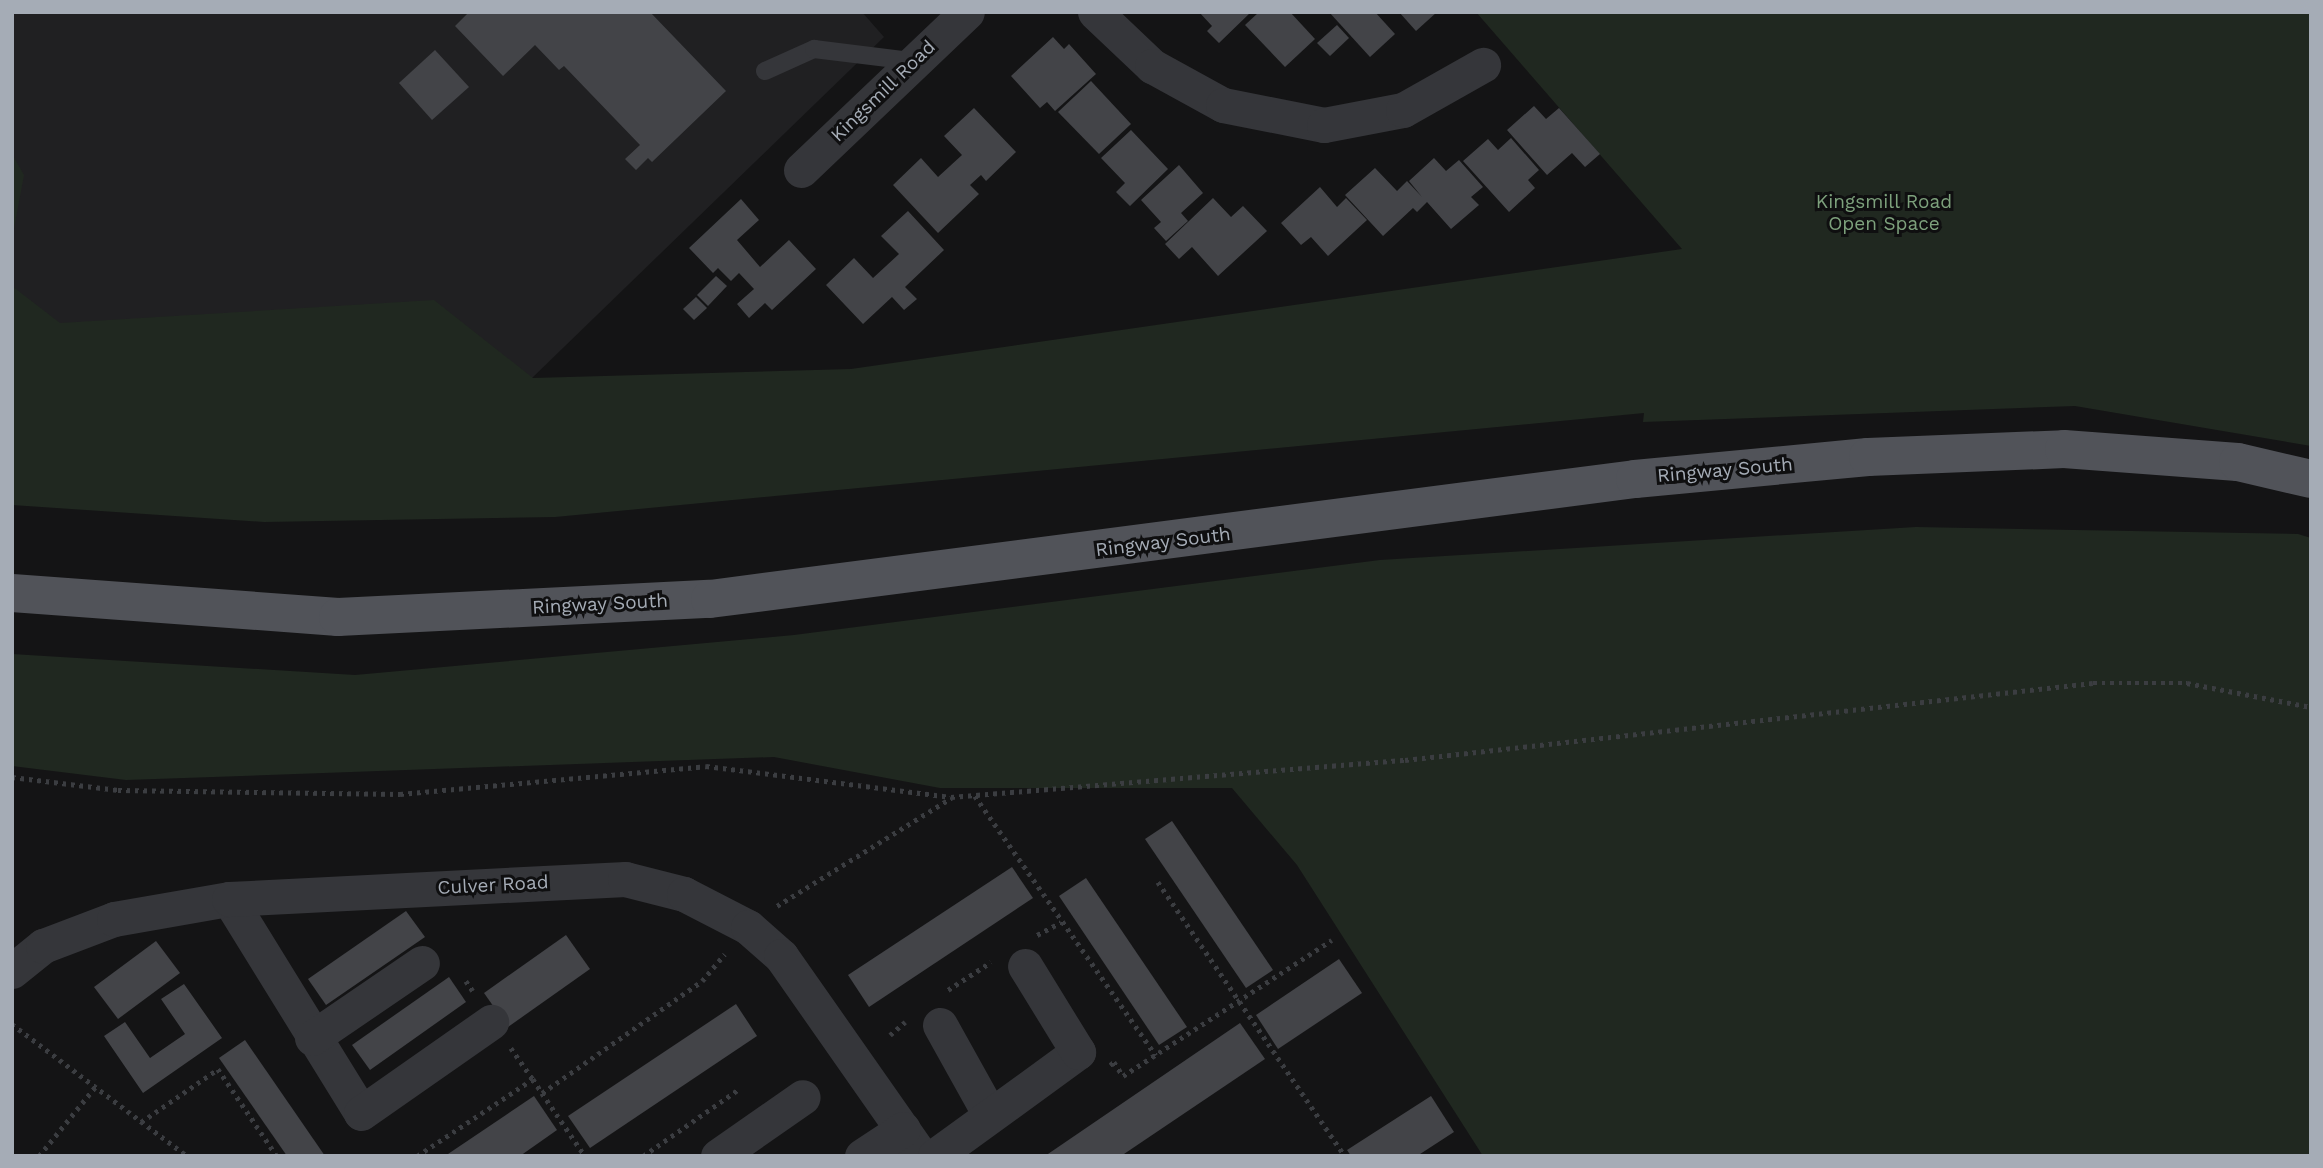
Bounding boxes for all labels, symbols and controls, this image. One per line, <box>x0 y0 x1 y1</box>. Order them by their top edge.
street label: Kingsmill Road <box>826 35 940 147</box>
park label: Kingsmill Road Open Space <box>1815 191 1953 235</box>
street label: Ringway South <box>1656 453 1794 487</box>
street label: Ringway South <box>1094 522 1232 562</box>
street label: Ringway South <box>531 589 669 619</box>
street label: Culver Road <box>437 871 549 899</box>

